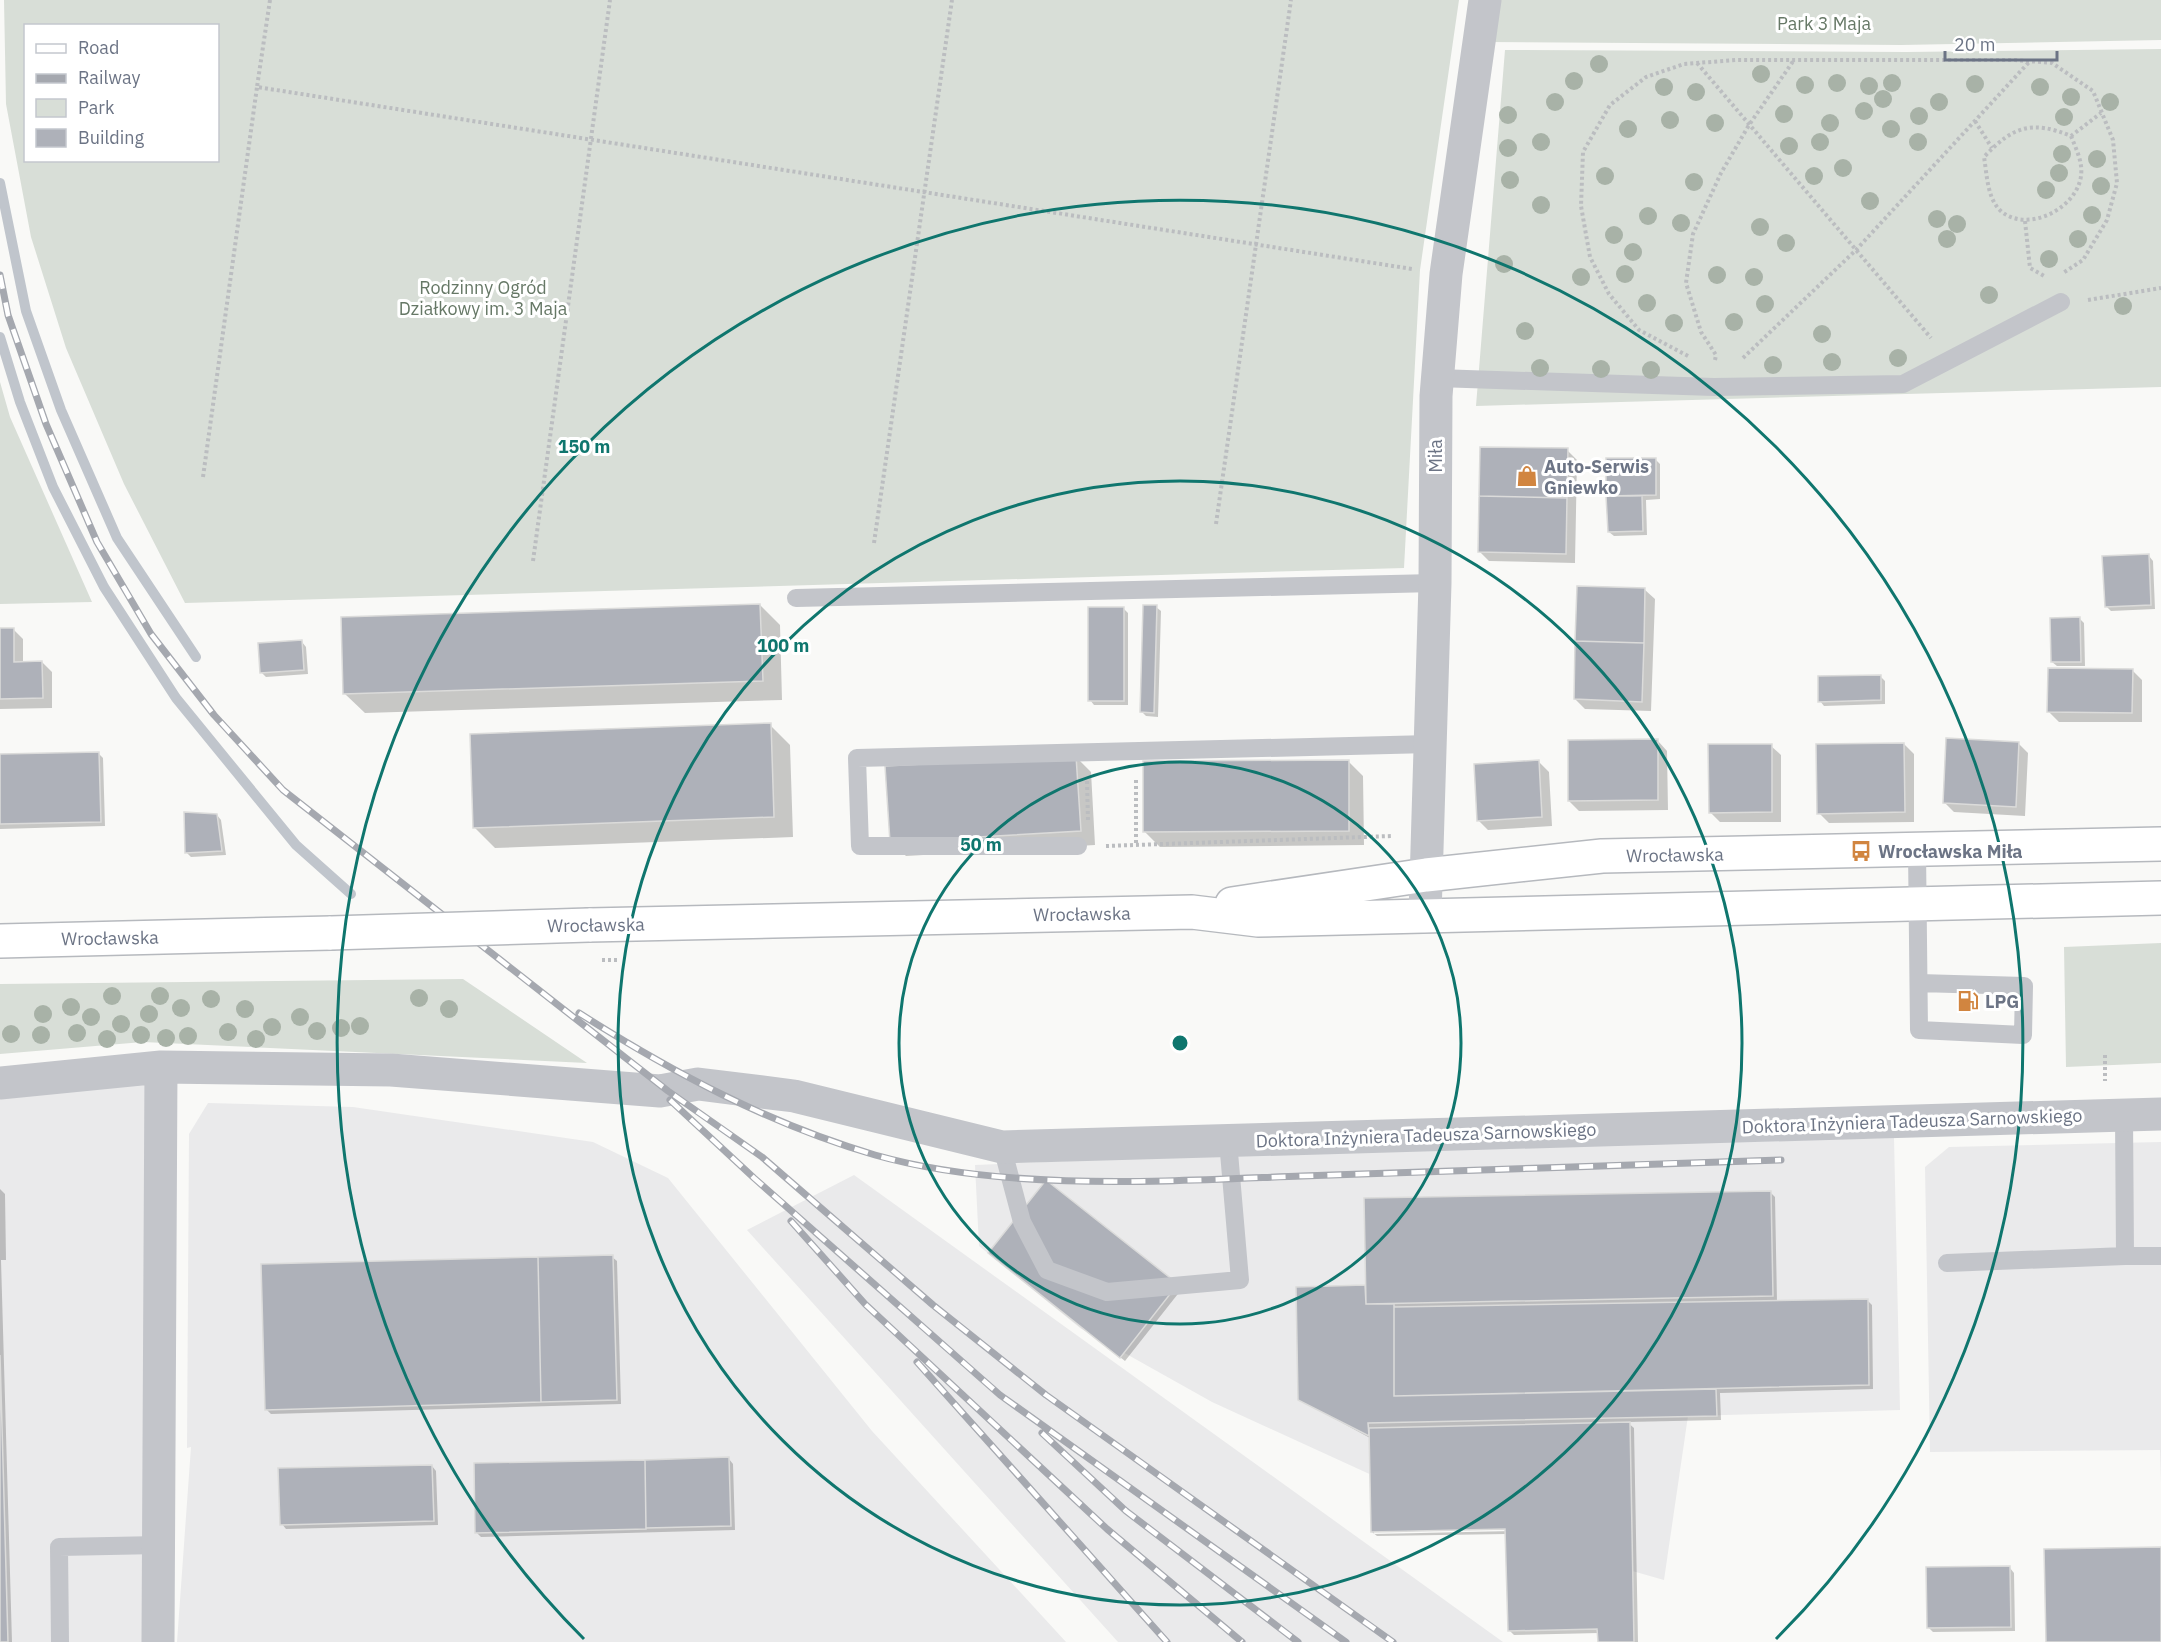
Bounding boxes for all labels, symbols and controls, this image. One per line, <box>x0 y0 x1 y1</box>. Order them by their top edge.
park label: Park 3 Maja <box>1777 12 1871 35</box>
legend <box>24 24 219 162</box>
scale bar <box>1945 24 2058 62</box>
text: 20 m <box>1954 33 1996 56</box>
text: Road <box>78 36 119 59</box>
text: Railway <box>78 66 140 89</box>
text: Park <box>78 96 115 119</box>
text: Building <box>78 126 145 149</box>
park label: Rodzinny Ogród Działkowy im. 3 Maja <box>399 276 568 320</box>
text: 150 m <box>558 435 610 458</box>
street label: Miła <box>1424 439 1447 473</box>
place label: Auto-Serwis Gniewko <box>1544 455 1649 499</box>
shop icon: Auto-Serwis Gniewko <box>1515 464 1539 488</box>
text: 100 m <box>757 634 809 657</box>
text: 50 m <box>960 833 1002 856</box>
bus stop icon: Wrocławska Miła <box>1849 839 1873 863</box>
place label: Wrocławska Miła <box>1878 840 2023 863</box>
street label: Wrocławska <box>1626 843 1724 867</box>
street label: Wrocławska <box>1033 902 1131 926</box>
street label: Wrocławska <box>547 913 645 937</box>
street label: Wrocławska <box>61 926 159 950</box>
fuel station icon: LPG <box>1956 989 1980 1013</box>
place label: LPG <box>1985 990 2019 1013</box>
centre of rings <box>1170 1033 1190 1053</box>
street label: Doktora Inżyniera Tadeusza Sarnowskiego <box>1741 1104 2083 1138</box>
street label: Doktora Inżyniera Tadeusza Sarnowskiego <box>1255 1118 1597 1152</box>

